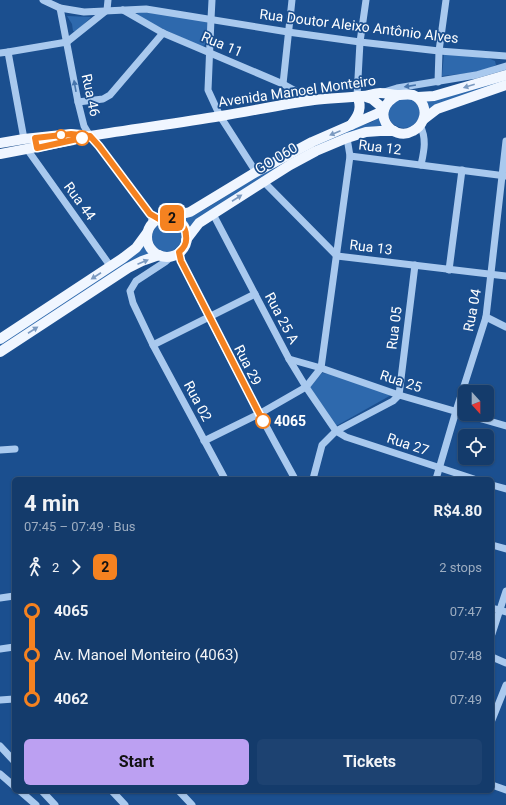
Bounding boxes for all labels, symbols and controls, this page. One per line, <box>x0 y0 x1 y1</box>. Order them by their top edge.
street label: Rua Doutor Aleixo Antônio Alves <box>259 6 459 46</box>
street label: Rua 11 <box>199 28 245 60</box>
street label: Rua 46 <box>79 72 103 118</box>
street label: Avenida Manoel Monteiro <box>217 72 377 110</box>
one-way arrow <box>72 79 78 92</box>
one-way arrow <box>404 83 416 89</box>
one-way arrow <box>462 83 474 89</box>
unlabelled marker <box>55 129 67 141</box>
unlabelled marker <box>74 130 90 146</box>
one-way arrow <box>328 130 340 136</box>
street label: Rua 12 <box>358 136 403 158</box>
street label: GO 060 <box>252 139 300 177</box>
street label: Rua 44 <box>61 179 99 223</box>
one-way arrow <box>232 194 242 202</box>
line badge: 2 <box>159 205 185 231</box>
text: 2 <box>168 210 176 226</box>
street label: Rua 13 <box>349 236 393 258</box>
one-way arrow <box>137 258 149 264</box>
one-way arrow <box>91 272 102 280</box>
street label: Rua 04 <box>460 287 484 333</box>
street label: Rua 25 A <box>262 290 302 346</box>
street label: Rua 05 <box>383 305 405 350</box>
one-way arrow <box>27 327 39 334</box>
street label: Rua 29 <box>231 342 265 388</box>
street label: Rua 25 <box>378 367 424 395</box>
street label: Rua 02 <box>181 378 215 424</box>
north arrow <box>458 385 494 421</box>
map controls <box>458 385 494 465</box>
marker: 4065 <box>255 413 271 429</box>
place label: 4065 <box>274 413 306 429</box>
button: locate <box>458 429 494 465</box>
street label: Rua 27 <box>385 430 431 458</box>
text: 4 min <box>24 491 79 516</box>
text: R$4.80 <box>434 502 482 520</box>
text: 07:45 – 07:49 · Bus <box>24 519 136 534</box>
icon: walk <box>24 556 46 578</box>
icon: forward <box>65 556 87 578</box>
text: 2 <box>101 559 109 575</box>
text: 2 <box>52 560 59 575</box>
text: 2 stops <box>439 560 482 575</box>
text: 4065 <box>54 602 88 620</box>
text: 07:47 <box>450 604 482 619</box>
text: Av. Manoel Monteiro (4063) <box>54 646 239 664</box>
text: 07:48 <box>450 648 482 663</box>
text: 4062 <box>54 690 88 708</box>
text: 07:49 <box>450 692 482 707</box>
button: Start <box>24 739 249 785</box>
button: Tickets <box>257 739 482 785</box>

